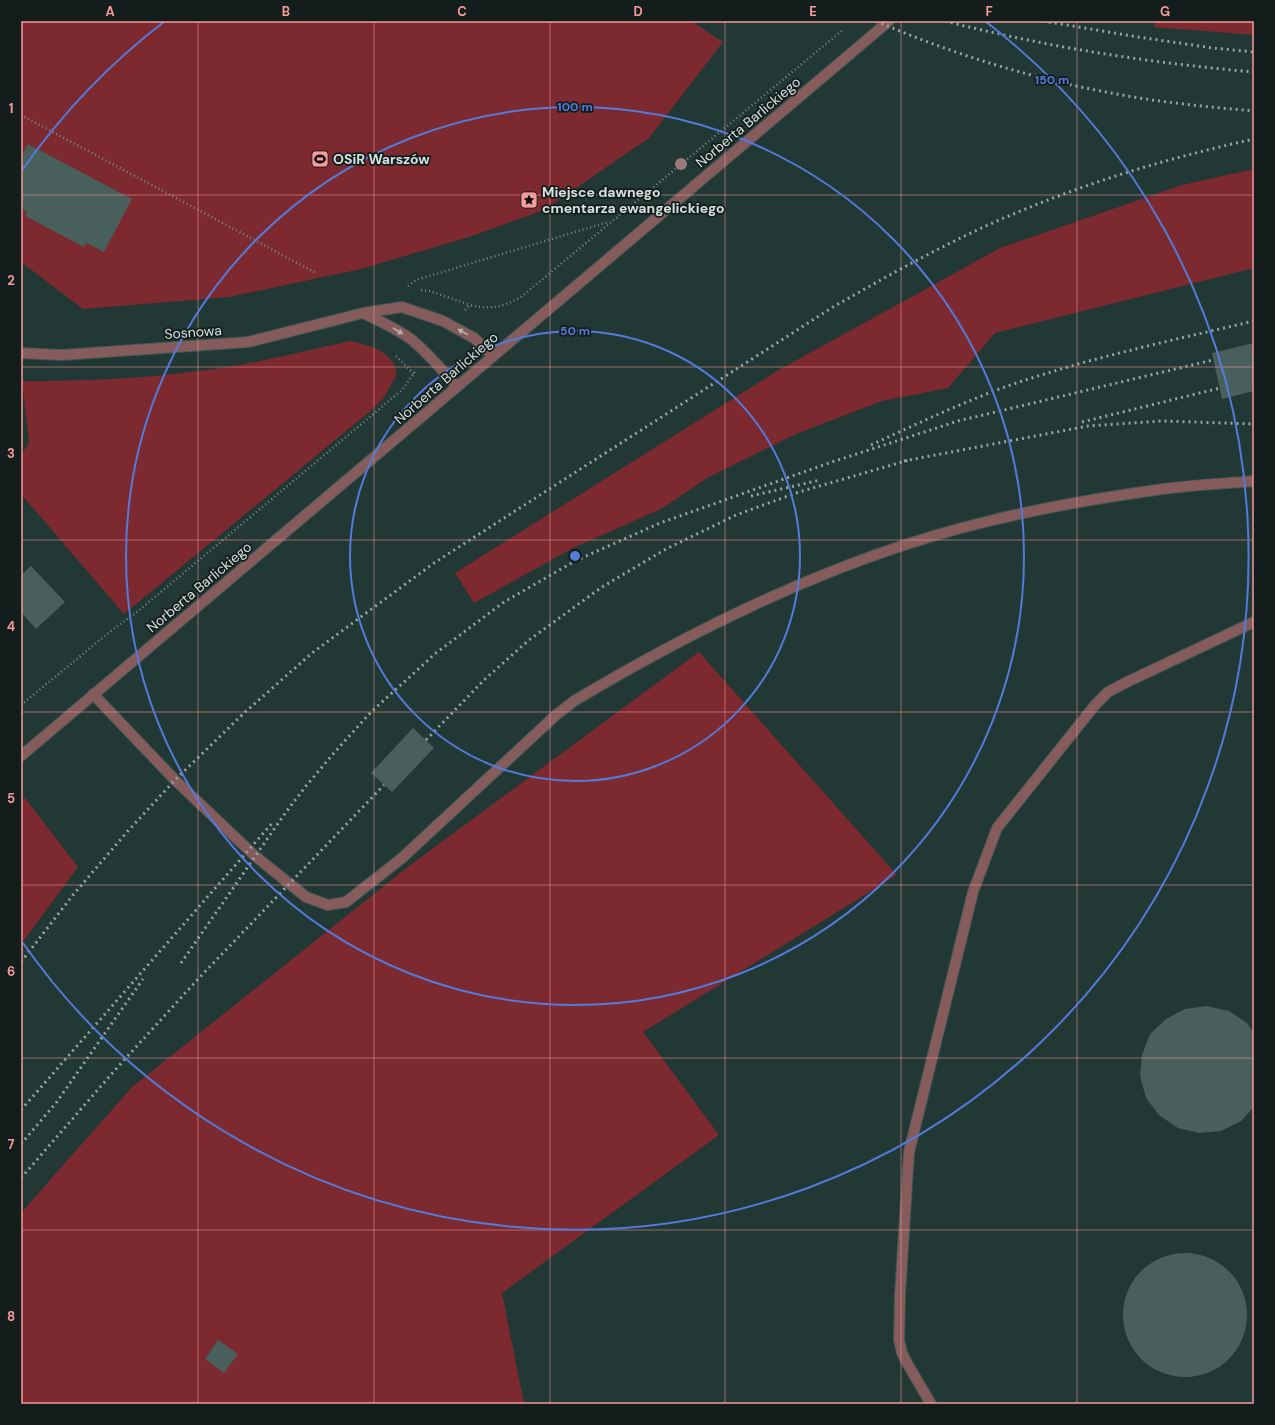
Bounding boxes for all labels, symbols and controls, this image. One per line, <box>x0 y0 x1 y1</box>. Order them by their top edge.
text: A <box>105 3 115 20</box>
text: B <box>282 3 290 20</box>
text: C <box>457 3 467 20</box>
text: D <box>633 3 643 20</box>
text: E <box>809 3 817 20</box>
text: F <box>985 3 993 20</box>
text: G <box>1160 3 1170 20</box>
text: 150 m <box>1035 72 1069 88</box>
street label: Norberta Barlickiego <box>692 73 804 171</box>
text: 100 m <box>557 99 593 115</box>
text: 1 <box>9 100 13 117</box>
sports icon: OSiR Warszów <box>310 149 330 169</box>
place label: OSiR Warszów <box>333 150 430 168</box>
place label: Miejsce dawnego cmentarza ewangelickiego <box>542 183 725 217</box>
place icon: Miejsce dawnego cmentarza ewangelickiego <box>519 190 539 210</box>
text: 2 <box>7 272 15 289</box>
street label: Sosnowa <box>164 321 222 343</box>
text: 50 m <box>560 323 590 339</box>
street label: Norberta Barlickiego <box>390 328 502 428</box>
one-way arrow <box>392 328 404 335</box>
one-way arrow <box>457 328 469 335</box>
text: 3 <box>7 445 15 462</box>
street label: Norberta Barlickiego <box>143 538 255 636</box>
centre of rings <box>568 549 582 563</box>
text: 4 <box>7 618 15 635</box>
text: 5 <box>7 790 15 807</box>
text: 6 <box>7 963 15 980</box>
text: 7 <box>8 1136 15 1153</box>
text: 8 <box>7 1308 15 1325</box>

